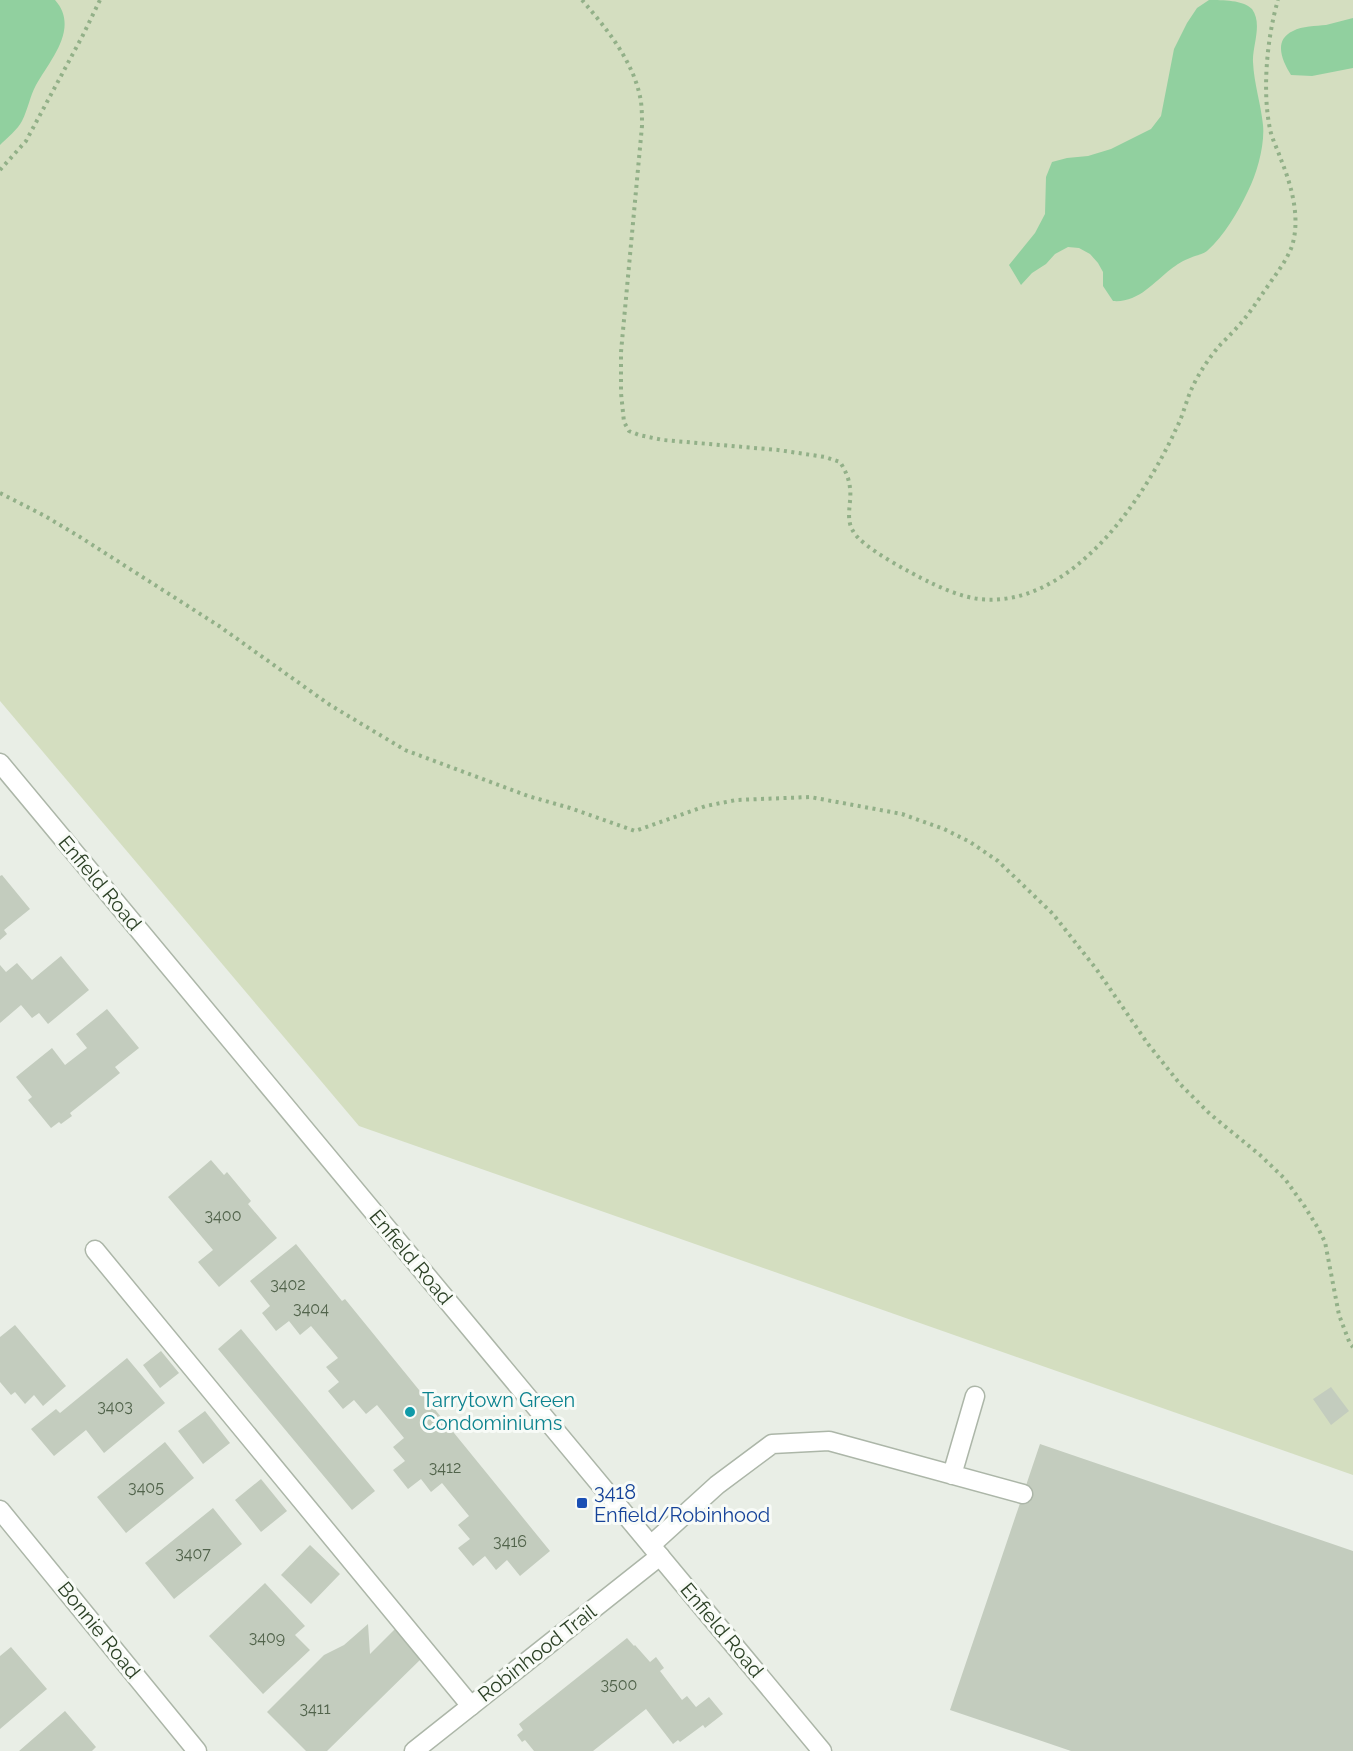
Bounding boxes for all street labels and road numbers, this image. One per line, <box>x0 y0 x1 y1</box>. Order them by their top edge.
street label: Enfield Road <box>53 831 147 935</box>
street label: Enfield Road <box>364 1205 458 1309</box>
street label: Bonnie Road <box>53 1577 145 1683</box>
street label: Enfield Road <box>675 1578 769 1682</box>
street label: Robinhood Trail <box>473 1599 601 1707</box>

